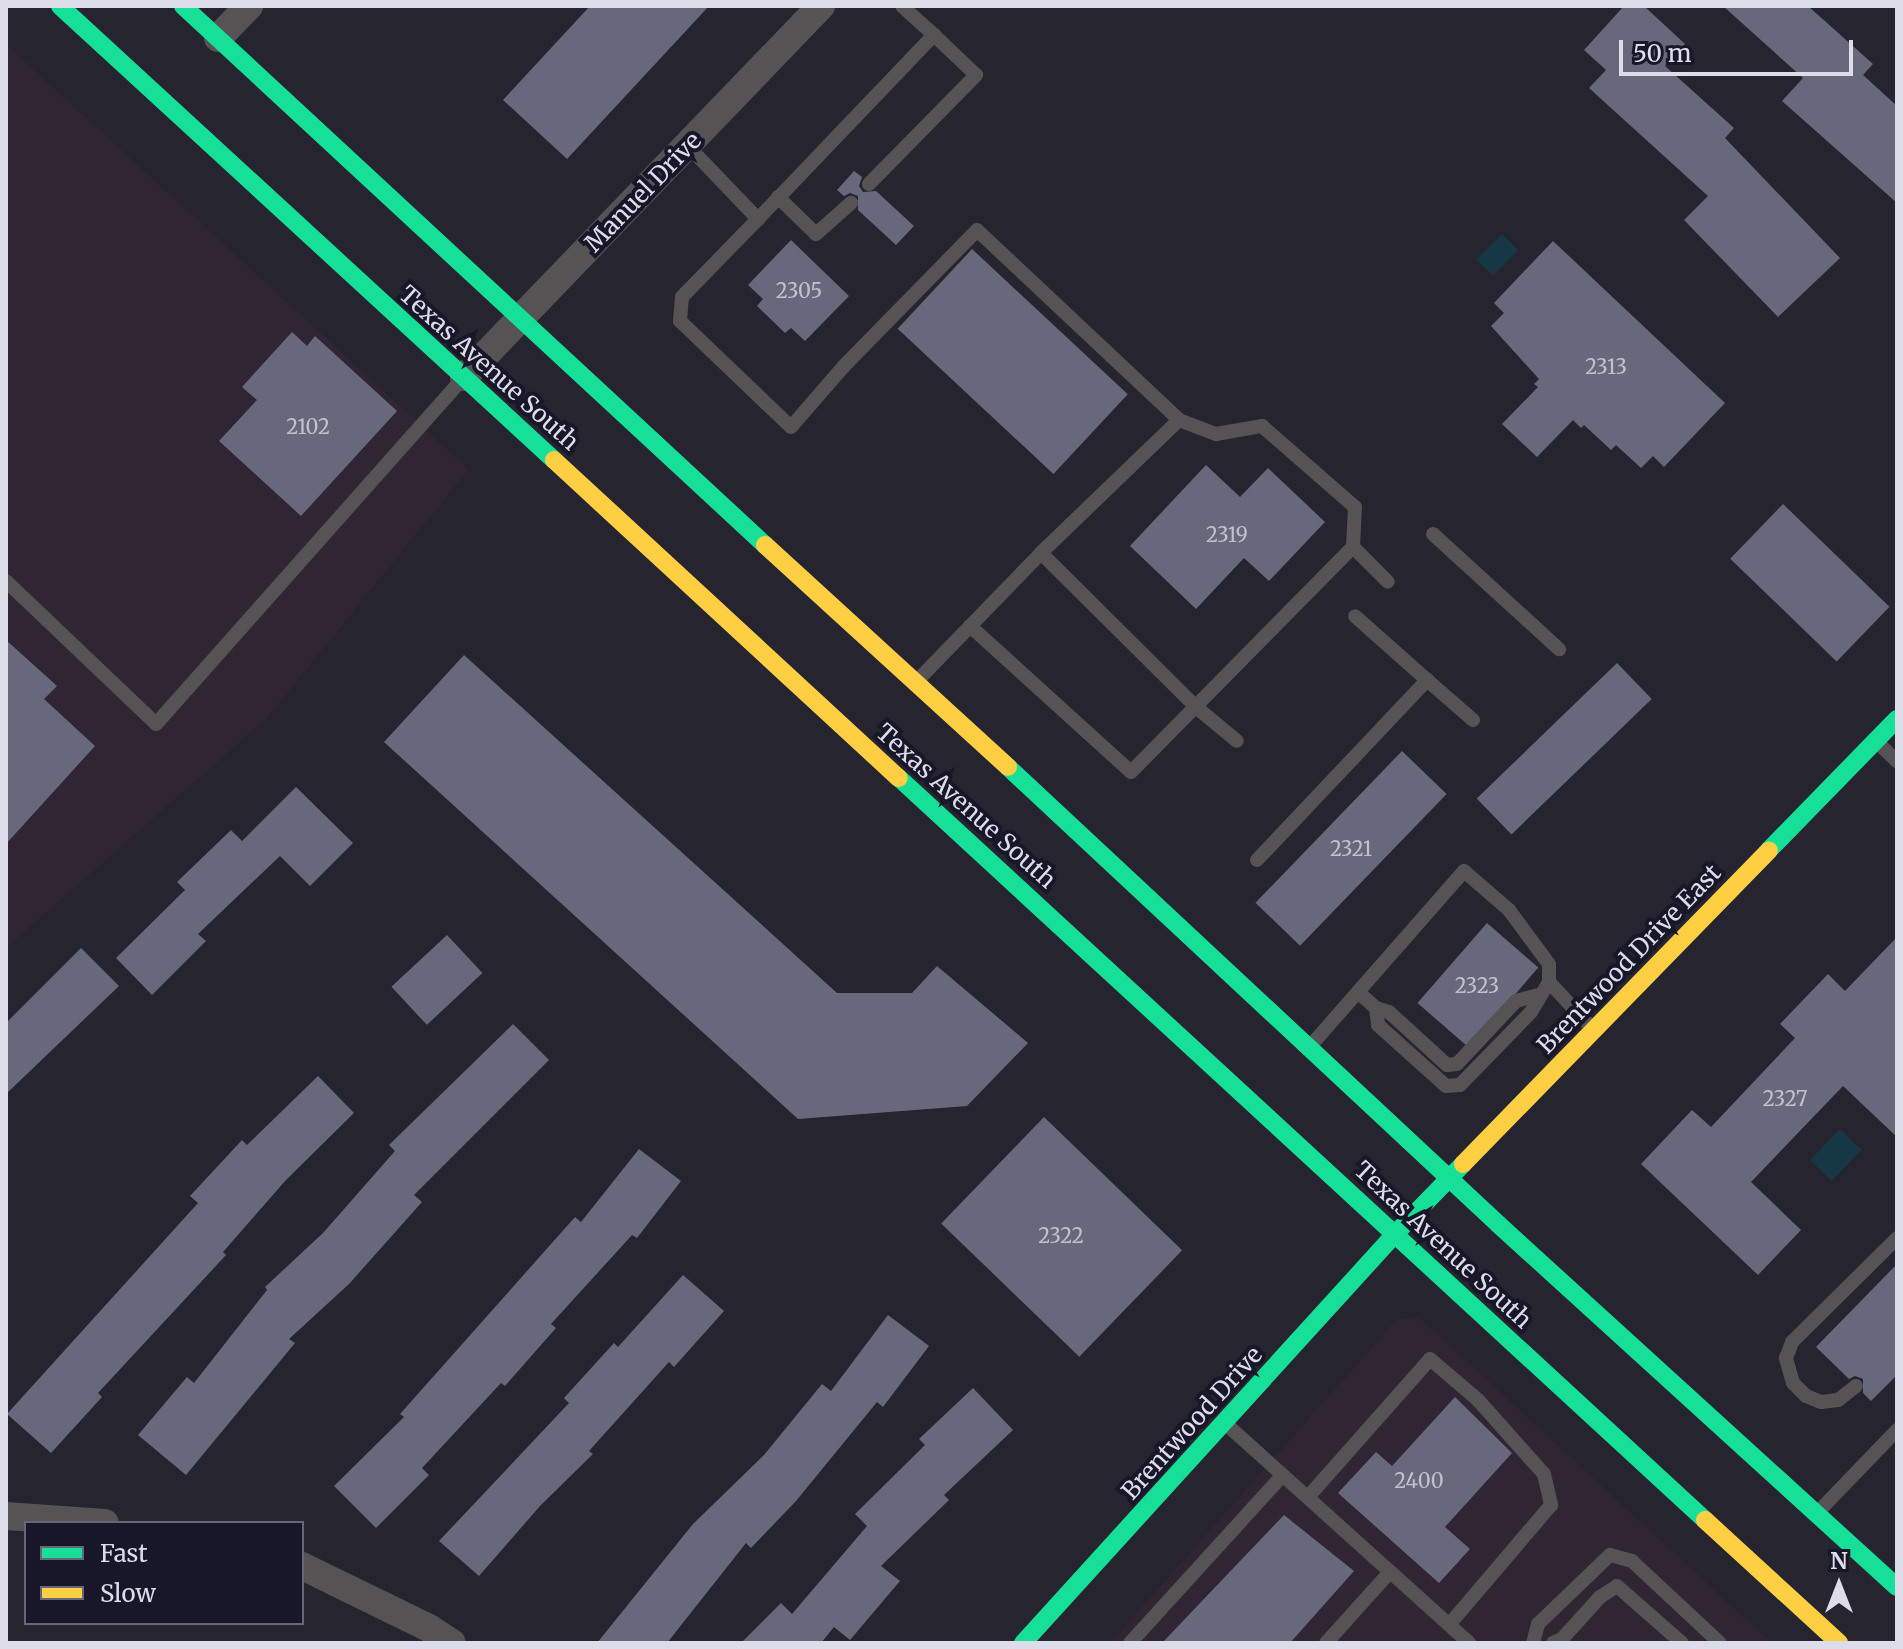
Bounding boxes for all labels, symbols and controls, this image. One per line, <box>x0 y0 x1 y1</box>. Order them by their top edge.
scale bar <box>1623 24 1857 74</box>
text: 50 m <box>1633 38 1692 69</box>
street label: Manuel Drive <box>579 126 707 258</box>
house number: 2305 <box>776 278 822 302</box>
street label: Texas Avenue South <box>393 280 585 456</box>
house number: 2313 <box>1585 354 1627 378</box>
house number: 2102 <box>286 414 330 438</box>
house number: 2319 <box>1206 522 1248 546</box>
street label: Texas Avenue South <box>870 718 1062 894</box>
house number: 2321 <box>1330 836 1372 860</box>
street label: Brentwood Drive East <box>1531 858 1727 1060</box>
house number: 2323 <box>1455 973 1499 997</box>
house number: 2327 <box>1763 1086 1807 1110</box>
street label: Texas Avenue South <box>1349 1156 1537 1334</box>
house number: 2322 <box>1038 1223 1084 1247</box>
street label: Brentwood Drive <box>1116 1341 1268 1505</box>
house number: 2400 <box>1394 1468 1444 1492</box>
legend <box>24 1521 304 1625</box>
text: Fast <box>100 1538 148 1569</box>
north arrow <box>1799 1545 1879 1625</box>
text: N <box>1830 1547 1848 1575</box>
text: Slow <box>100 1578 156 1609</box>

